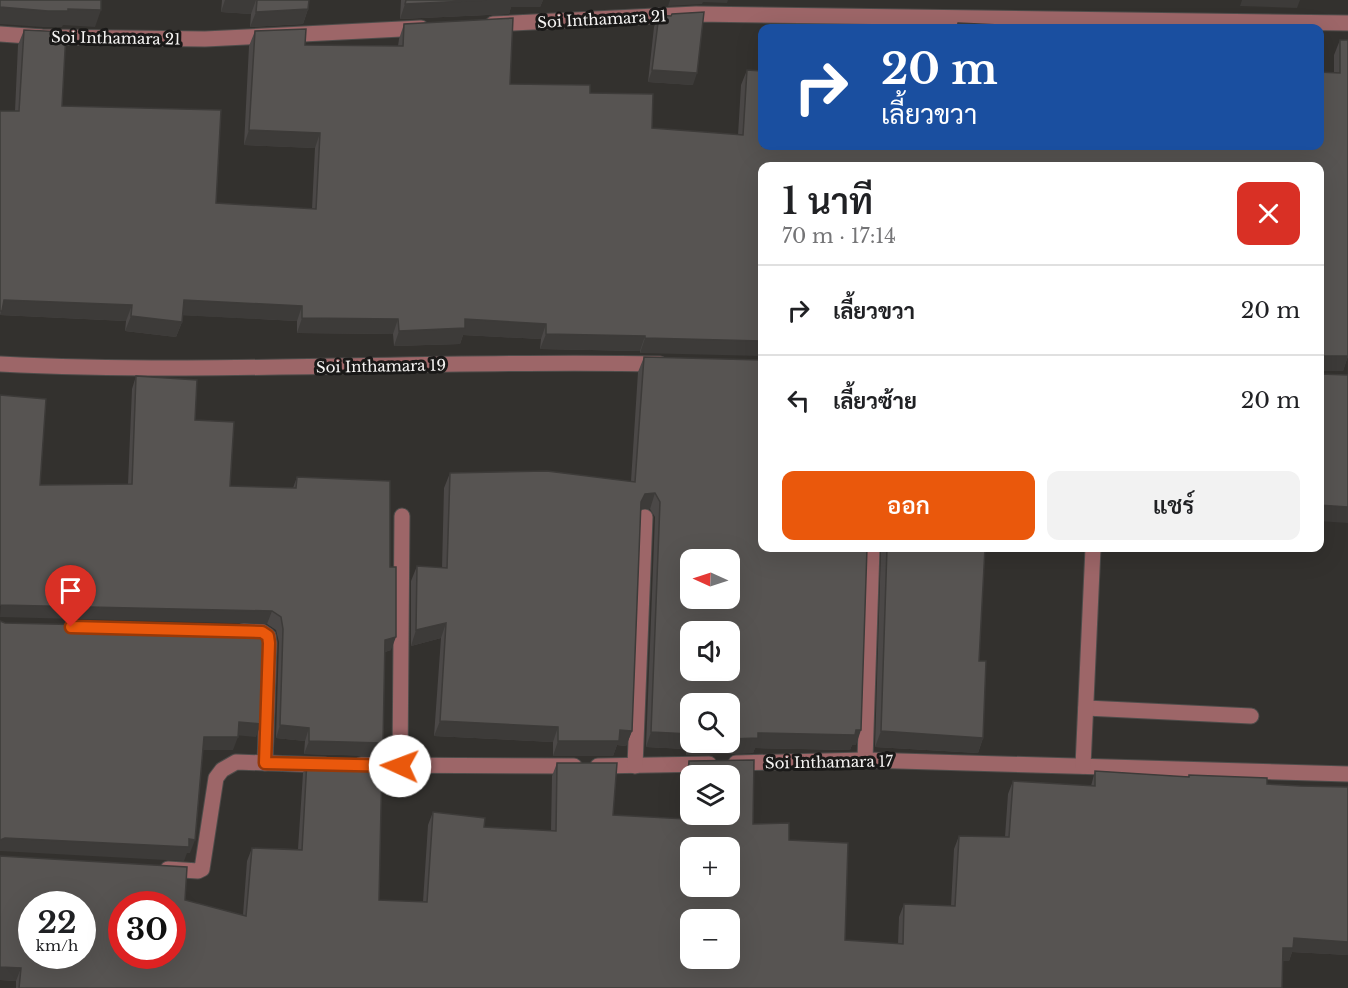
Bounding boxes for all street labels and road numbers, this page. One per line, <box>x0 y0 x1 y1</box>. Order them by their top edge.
street label: Soi Inthamara 21 <box>537 6 667 32</box>
street label: Soi Inthamara 21 <box>51 27 181 49</box>
street label: Soi Inthamara 19 <box>316 355 446 377</box>
street label: Soi Inthamara 17 <box>765 751 894 773</box>

